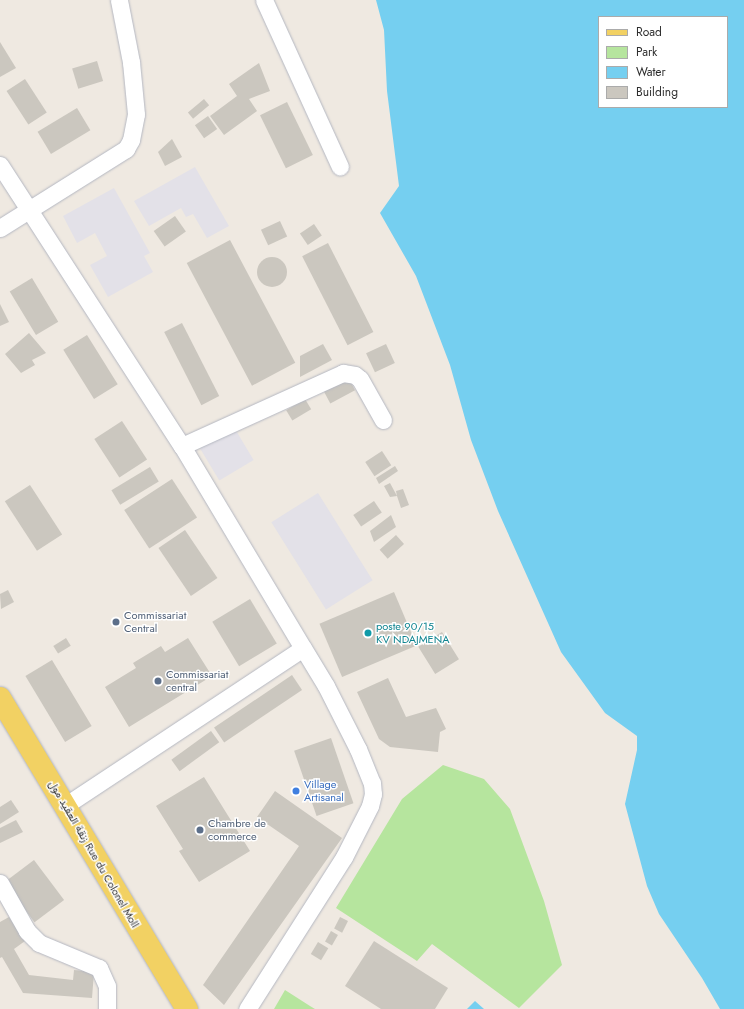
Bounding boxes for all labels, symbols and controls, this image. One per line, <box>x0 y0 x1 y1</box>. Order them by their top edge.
legend <box>598 16 728 108</box>
text: Road <box>636 23 662 41</box>
text: Park <box>636 43 657 61</box>
text: Water <box>636 63 666 81</box>
text: Building <box>636 83 678 101</box>
place label: Commissariat Central <box>124 609 186 635</box>
marker: Commissariat Central <box>111 617 121 627</box>
place label: poste 90/15 KV NDAJMENA <box>376 620 449 646</box>
marker: poste 90/15 KV NDAJMENA <box>363 628 373 638</box>
place label: Commissariat central <box>166 668 228 694</box>
marker: Commissariat central <box>153 676 163 686</box>
street label: زنقة العقيد مول Rue du Colonel Moll <box>46 778 142 930</box>
place label: Village Artisanal <box>304 778 344 804</box>
marker: Village Artisanal <box>291 786 301 796</box>
place label: Chambre de commerce <box>208 817 266 843</box>
marker: Chambre de commerce <box>195 825 205 835</box>

